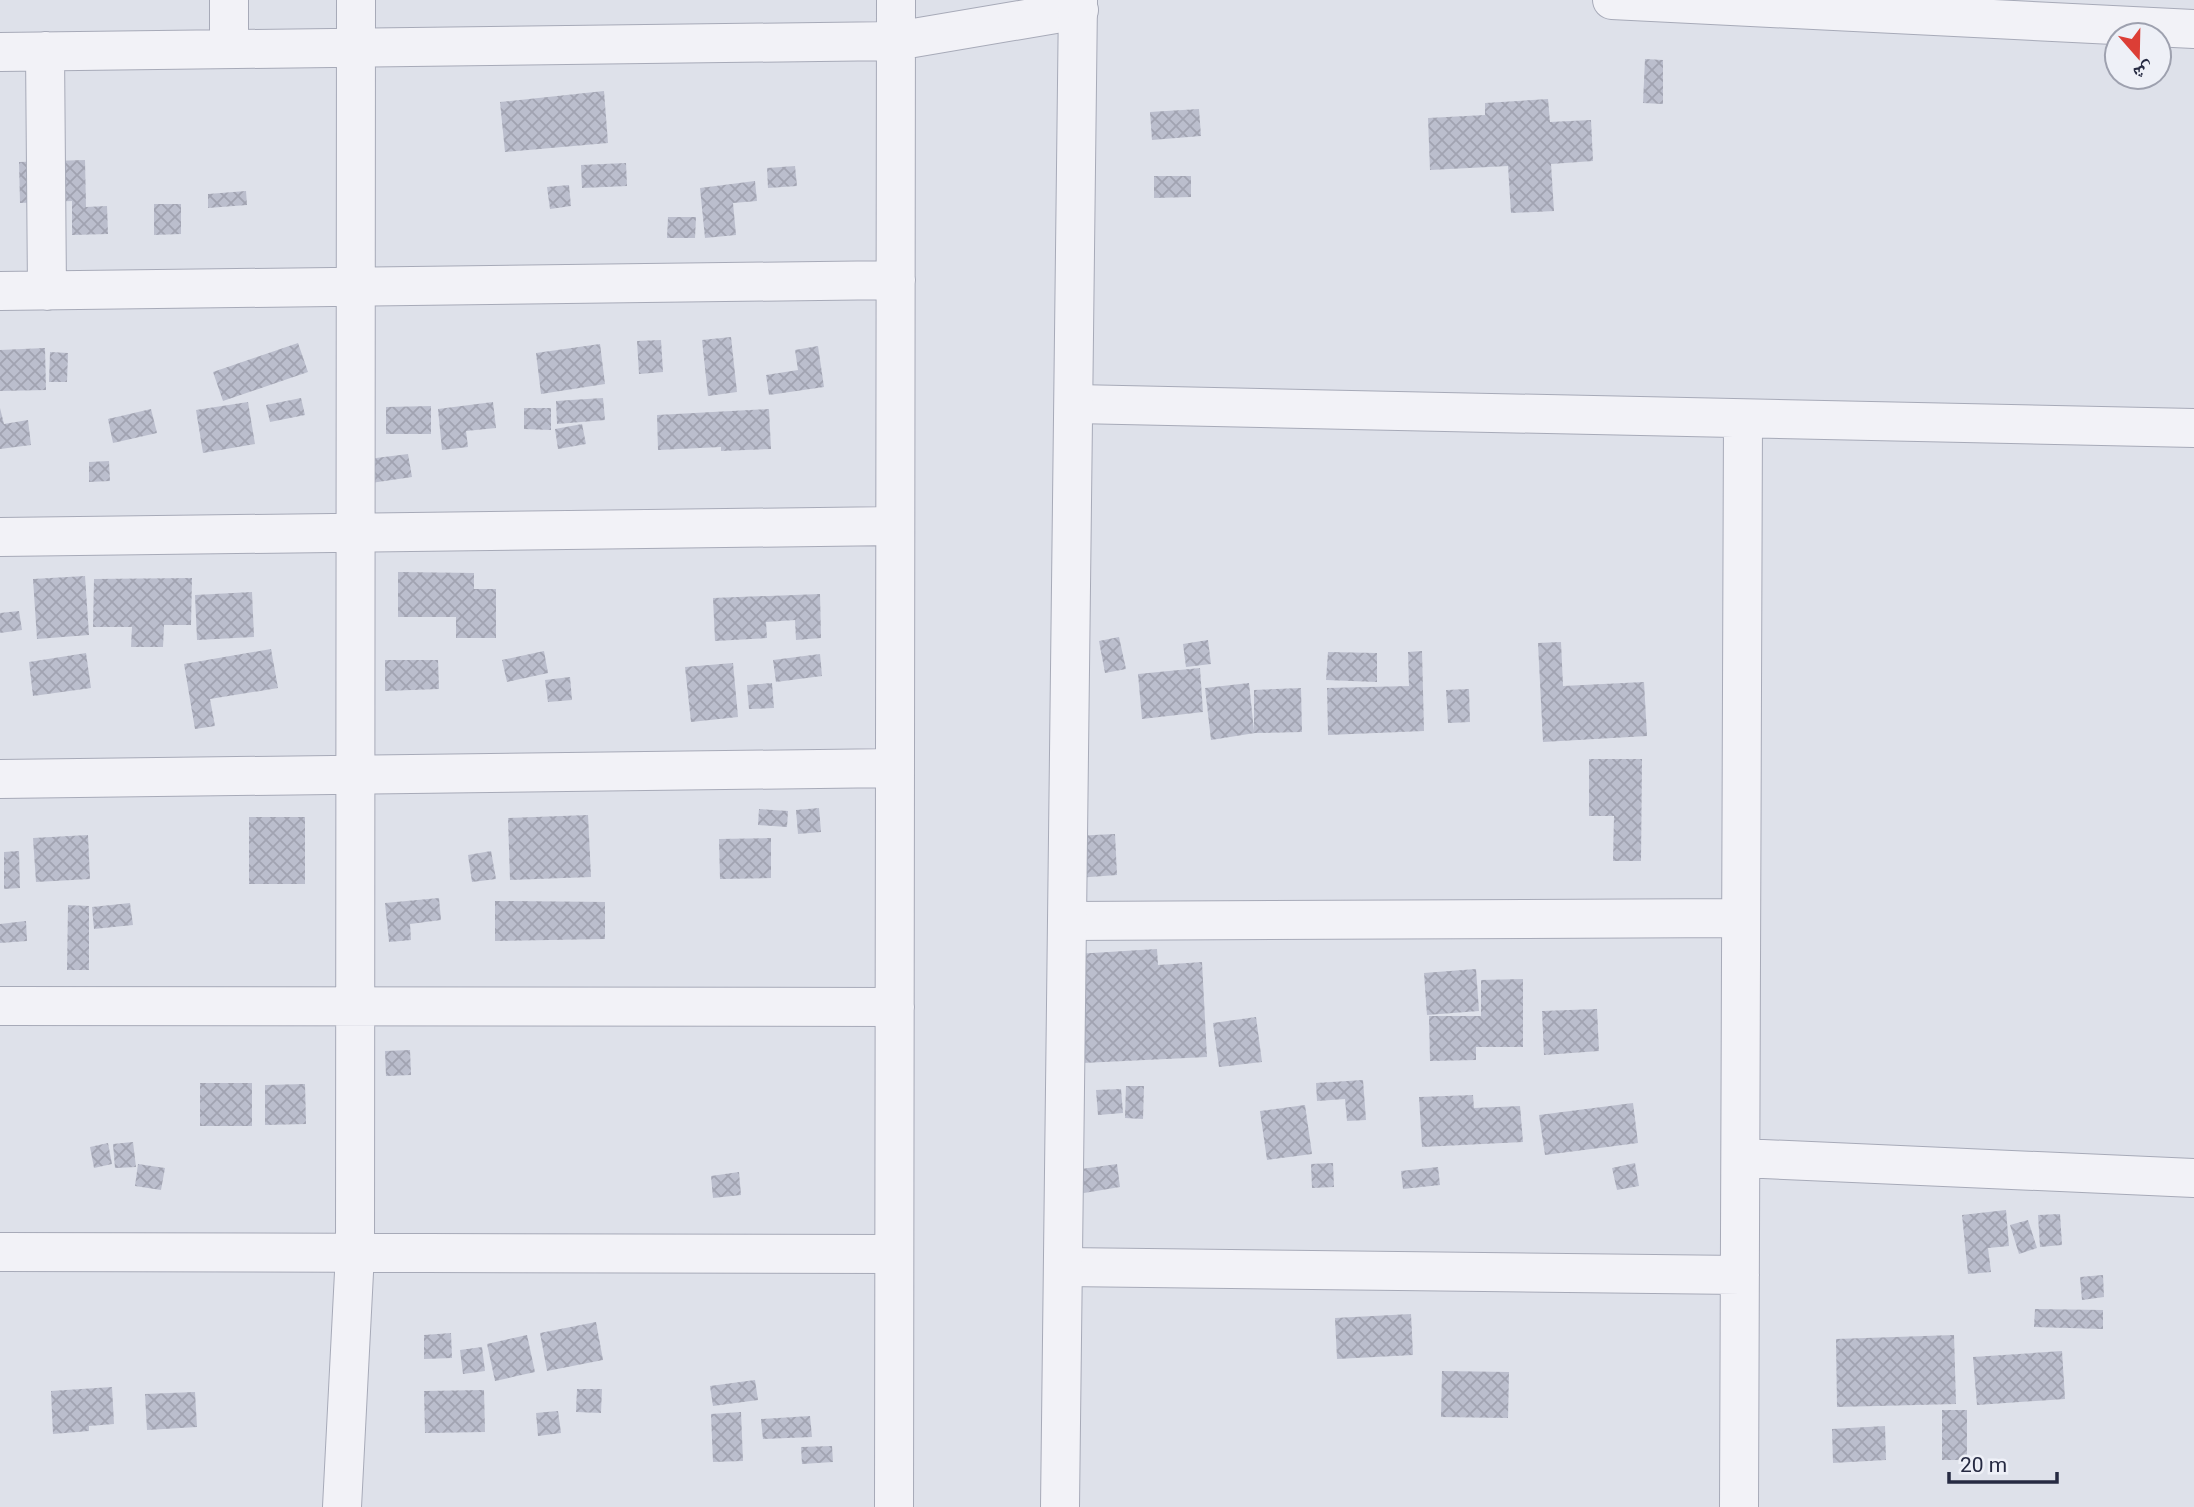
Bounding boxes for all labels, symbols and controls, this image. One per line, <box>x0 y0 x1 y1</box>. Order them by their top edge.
north arrow <box>2103 21 2173 91</box>
text: ش <box>2130 57 2157 86</box>
scale bar <box>1949 1440 2058 1484</box>
text: 20 m <box>1960 1453 2007 1477</box>

